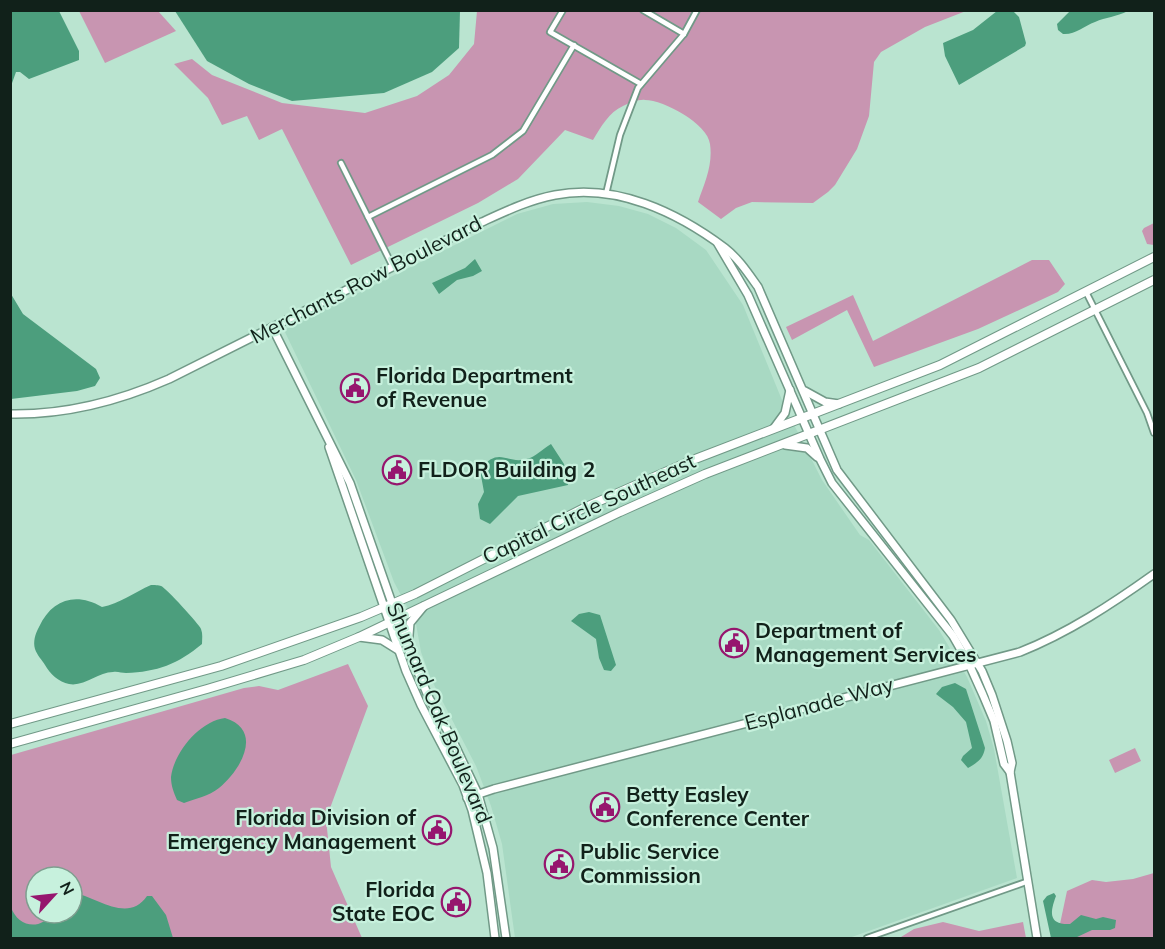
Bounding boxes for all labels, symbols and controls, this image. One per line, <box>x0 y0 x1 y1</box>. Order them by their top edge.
street label: Merchants Row Boulevard <box>246 209 485 349</box>
place label: Florida Department of Revenue <box>376 362 573 412</box>
public building icon: Florida Department of Revenue <box>339 372 371 404</box>
street label: Capital Circle Southeast <box>478 447 699 569</box>
public building icon: FLDOR Building 2 <box>381 454 413 486</box>
place label: FLDOR Building 2 <box>418 456 595 482</box>
street label: Shumard Oak Boulevard <box>382 598 498 827</box>
place label: Department of Management Services <box>755 617 977 667</box>
public building icon: Department of Management Services <box>718 627 750 659</box>
street label: Esplanade Way <box>741 671 896 735</box>
place label: Betty Easley Conference Center <box>626 781 810 831</box>
public building icon: Betty Easley Conference Center <box>589 791 621 823</box>
place label: Florida Division of Emergency Management <box>167 804 417 854</box>
public building icon: Florida Division of Emergency Management <box>421 814 453 846</box>
place label: Public Service Commission <box>580 838 719 888</box>
public building icon: Public Service Commission <box>543 848 575 880</box>
north arrow <box>24 865 84 925</box>
place label: Florida State EOC <box>332 876 435 926</box>
text: N <box>56 878 79 898</box>
public building icon: Florida State EOC <box>440 886 472 918</box>

